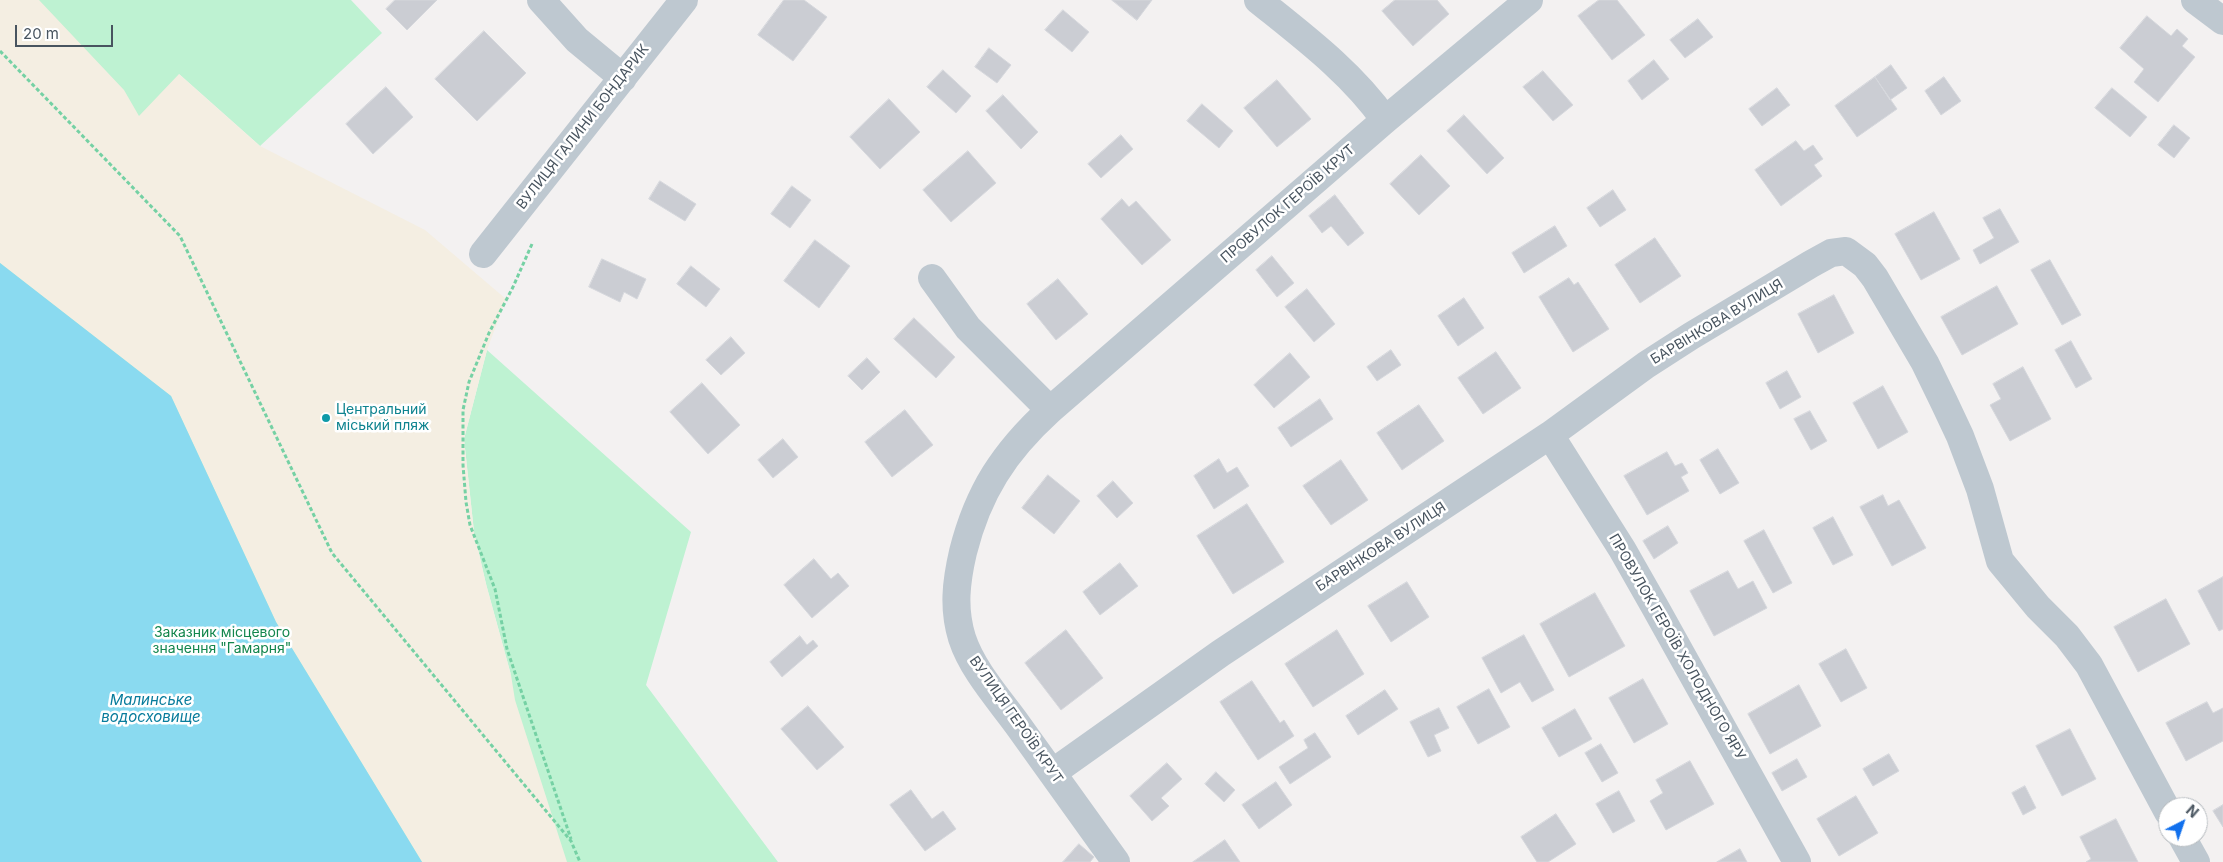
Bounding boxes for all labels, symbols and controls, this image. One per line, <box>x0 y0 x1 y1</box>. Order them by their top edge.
scale bar <box>18 15 115 47</box>
text: 20 m <box>23 24 59 43</box>
street label: ВУЛИЦЯ ГАЛИНИ БОНДАРИК <box>513 41 653 213</box>
street label: ПРОВУЛОК ГЕРОЇВ КРУТ <box>1218 141 1358 267</box>
street label: БАРВІНКОВА ВУЛИЦЯ <box>1648 276 1786 368</box>
place label: Центральний міський пляж <box>336 402 429 434</box>
marker: Центральний міський пляж <box>320 412 332 424</box>
street label: БАРВІНКОВА ВУЛИЦЯ <box>1313 499 1449 595</box>
street label: ПРОВУЛОК ГЕРОЇВ ХОЛОДНОГО ЯРУ <box>1605 531 1749 763</box>
park label: Заказник місцевого значення "Гамарня" <box>153 625 291 658</box>
street label: ВУЛИЦЯ ГЕРОЇВ КРУТ <box>966 653 1066 787</box>
water label: Малинське водосховище <box>101 691 201 726</box>
north arrow <box>2158 797 2208 847</box>
text: N <box>2183 801 2202 821</box>

